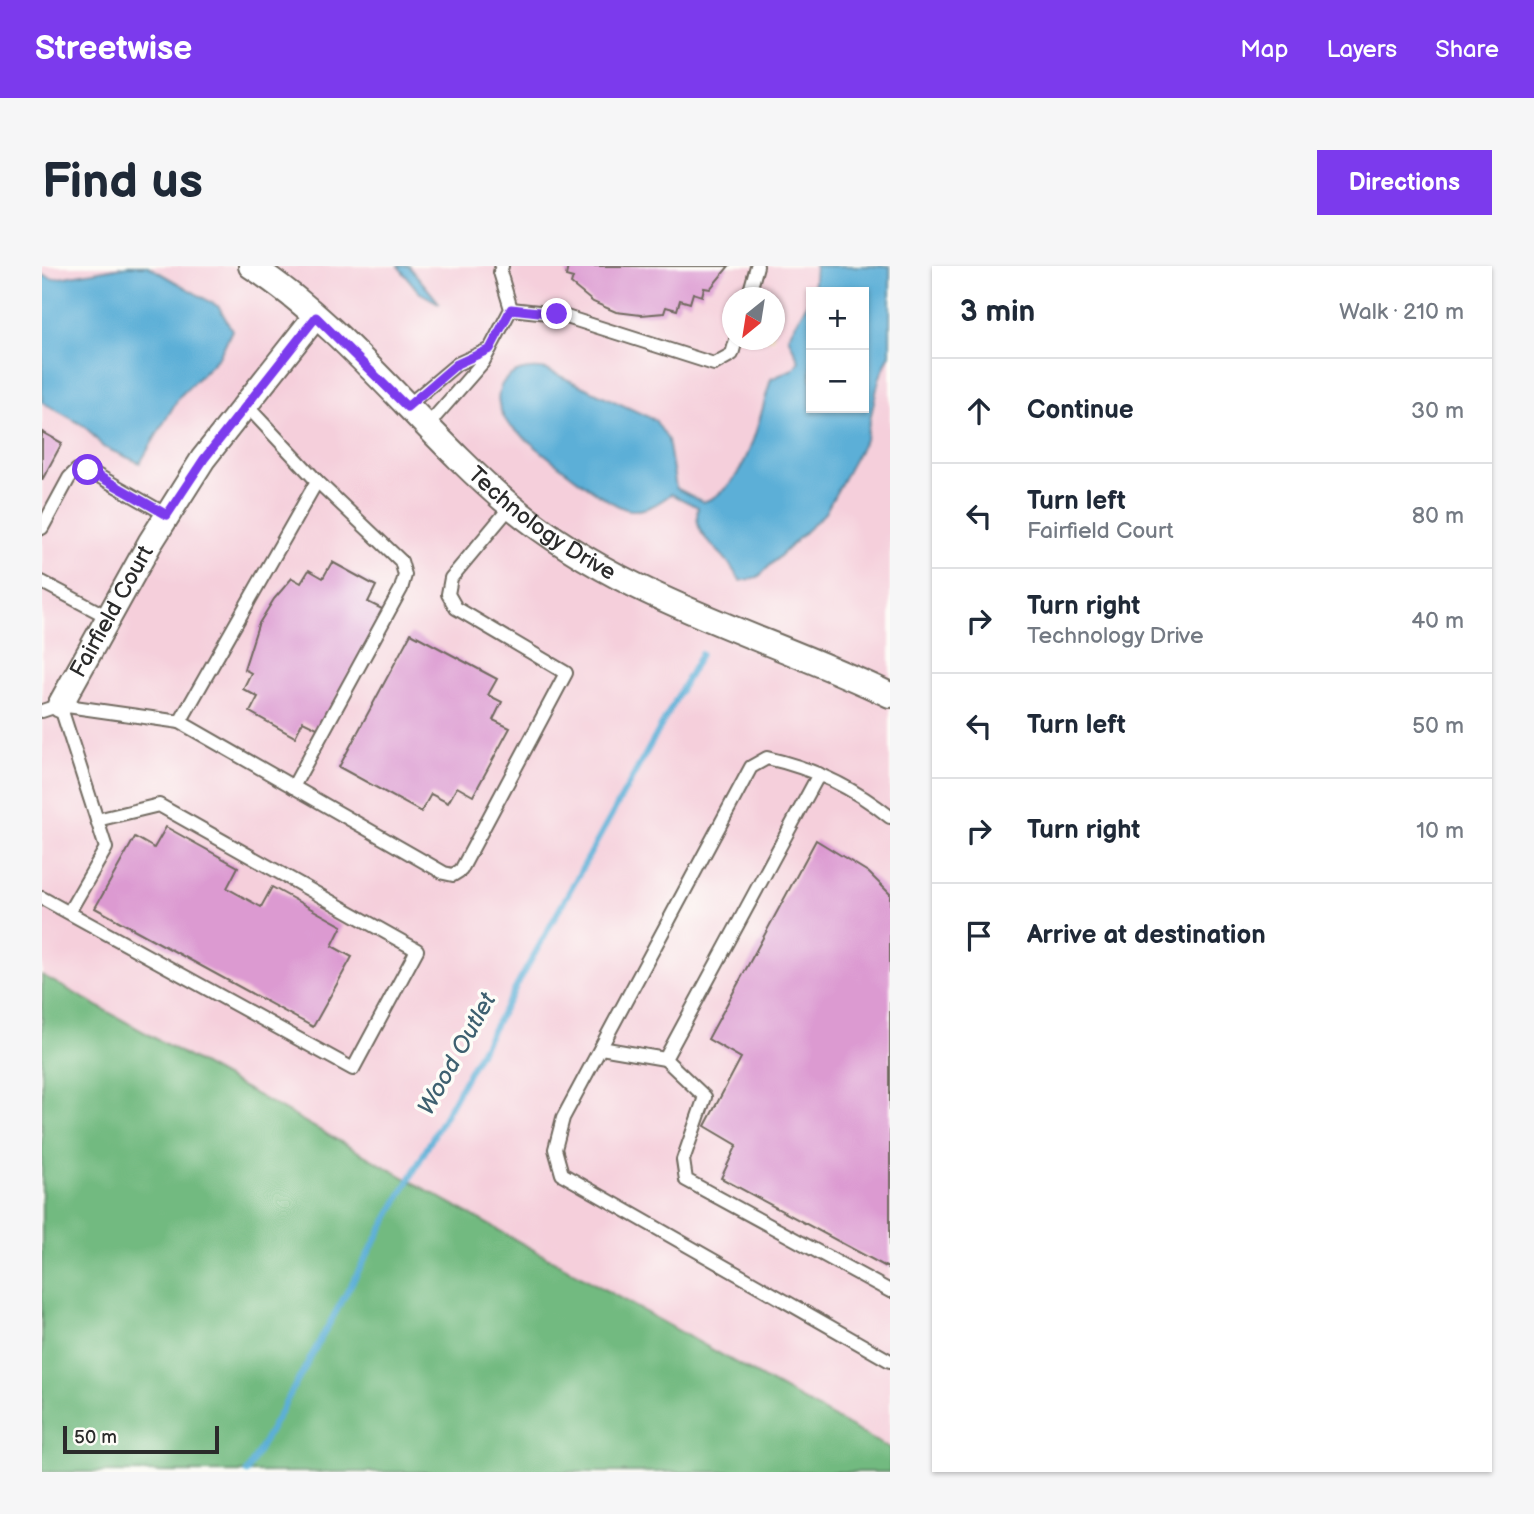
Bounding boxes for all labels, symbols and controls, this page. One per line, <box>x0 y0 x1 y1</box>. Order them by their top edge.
text: Streetwise <box>35 29 192 69</box>
text: Map <box>1240 35 1288 64</box>
text: Layers <box>1326 35 1397 64</box>
text: Share <box>1435 35 1499 64</box>
button: Directions <box>1317 150 1492 215</box>
text: Find us <box>42 153 203 212</box>
north arrow <box>722 287 785 350</box>
map controls <box>806 287 869 413</box>
button: + <box>806 287 869 350</box>
text: 3 min <box>960 294 1035 330</box>
route end <box>541 298 572 329</box>
text: Walk · 210 m <box>1339 298 1464 326</box>
button: − <box>806 350 869 413</box>
icon: ahead <box>960 392 998 430</box>
text: Continue <box>1027 395 1134 426</box>
text: 30 m <box>1411 397 1464 425</box>
route start <box>72 454 103 485</box>
street label: Technology Drive <box>462 461 621 587</box>
text: Turn left <box>1027 486 1126 517</box>
icon: left <box>960 497 998 535</box>
text: 80 m <box>1412 502 1464 530</box>
text: Fairfield Court <box>1027 517 1174 545</box>
street label: Fairfield Court <box>64 541 160 682</box>
text: Turn right <box>1027 591 1140 622</box>
icon: right <box>960 602 998 640</box>
text: 40 m <box>1411 607 1464 635</box>
text: Technology Drive <box>1027 622 1204 650</box>
icon: left <box>960 707 998 745</box>
text: Turn left <box>1027 710 1126 741</box>
text: 50 m <box>1412 712 1464 740</box>
icon: right <box>960 812 998 850</box>
text: Turn right <box>1027 815 1140 846</box>
text: 10 m <box>1416 817 1464 845</box>
icon: arrive <box>960 917 998 955</box>
text: Arrive at destination <box>1027 920 1266 951</box>
water label: Wood Outlet <box>412 987 503 1120</box>
scale bar <box>63 1423 219 1455</box>
text: 50 m <box>74 1426 117 1449</box>

